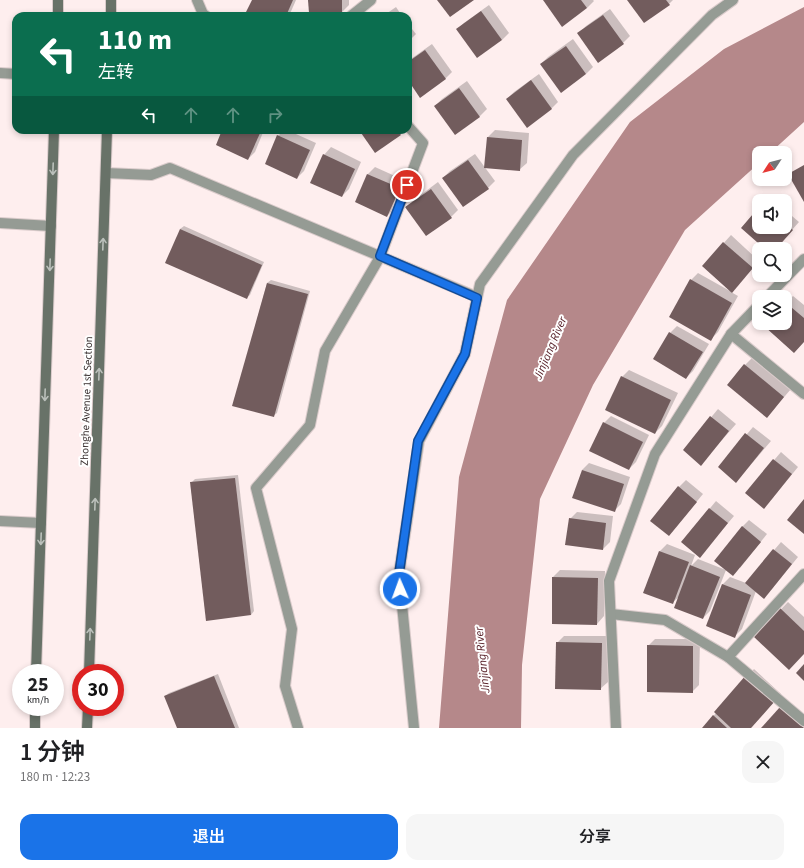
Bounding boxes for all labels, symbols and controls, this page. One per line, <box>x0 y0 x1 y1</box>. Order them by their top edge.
text: 110 m <box>98 20 172 60</box>
icon: left <box>32 28 84 80</box>
text: 左转 <box>98 60 134 85</box>
icon: left <box>138 104 160 126</box>
icon: ahead <box>180 104 202 126</box>
icon: ahead <box>222 104 244 126</box>
icon: right <box>264 104 286 126</box>
north arrow <box>752 146 792 186</box>
map controls <box>752 146 792 330</box>
one-way arrow <box>49 162 57 175</box>
pin <box>390 168 424 202</box>
icon: arrive <box>396 174 418 196</box>
button: sound <box>752 194 792 234</box>
one-way arrow <box>99 238 107 251</box>
button: search <box>752 242 792 282</box>
one-way arrow <box>46 258 54 271</box>
button: layers <box>752 290 792 330</box>
water label: Jinjiang River <box>529 313 572 383</box>
street label: Zhonghe Avenue 1st Section <box>77 336 96 466</box>
one-way arrow <box>95 368 103 381</box>
one-way arrow <box>42 388 49 401</box>
one-way arrow <box>91 498 98 511</box>
one-way arrow <box>37 532 45 545</box>
position arrow <box>379 568 421 610</box>
water label: Jinjiang River <box>470 625 495 695</box>
one-way arrow <box>87 628 94 641</box>
speed limit sign: 30 <box>72 664 124 716</box>
text: 25 <box>27 671 49 699</box>
text: km/h <box>27 693 49 707</box>
text: 1 分钟 <box>20 735 85 770</box>
button: close <box>742 741 784 783</box>
text: 180 m · 12:23 <box>20 768 90 786</box>
button: 退出 <box>20 814 398 860</box>
button: 分享 <box>406 814 784 860</box>

